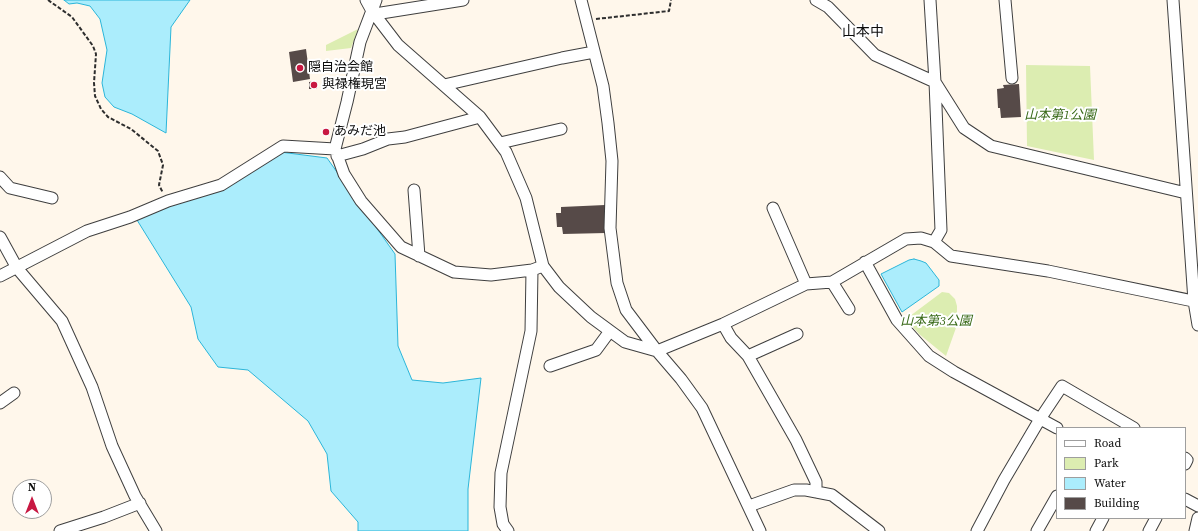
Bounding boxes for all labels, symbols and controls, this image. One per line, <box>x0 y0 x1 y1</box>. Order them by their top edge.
district label: 山本中 <box>842 24 884 40</box>
place label: 隠自治会館 <box>308 60 373 76</box>
marker: 隠自治会館 <box>295 63 305 73</box>
place label: 與禄権現宮 <box>322 77 387 93</box>
marker: 與禄権現宮 <box>309 80 319 90</box>
park label: 山本第1公園 <box>1024 108 1096 124</box>
place label: あみだ池 <box>334 124 386 140</box>
marker: あみだ池 <box>321 127 331 137</box>
park label: 山本第3公園 <box>900 314 972 330</box>
legend <box>1056 427 1186 519</box>
text: Road <box>1094 435 1121 451</box>
text: Park <box>1094 455 1119 471</box>
text: Water <box>1094 475 1126 491</box>
north arrow <box>12 479 52 519</box>
text: N <box>28 480 36 495</box>
text: Building <box>1094 495 1139 511</box>

